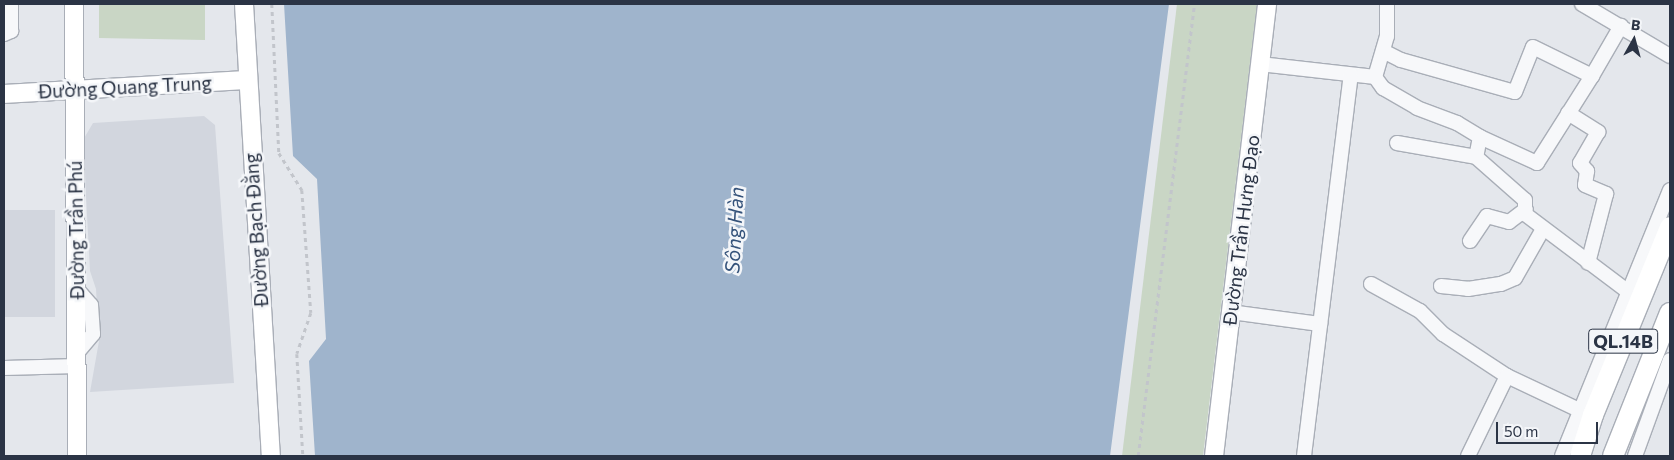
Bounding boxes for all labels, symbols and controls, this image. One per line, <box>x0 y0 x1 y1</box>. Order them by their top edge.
north arrow <box>1609 15 1659 65</box>
text: B <box>1630 16 1642 34</box>
street label: Đường Quang Trung <box>38 71 212 103</box>
street label: Đường Trần Hưng Đạo <box>1218 134 1264 326</box>
street label: Đường Bạch Đằng <box>239 152 273 308</box>
street label: Đường Trần Phú <box>63 160 89 300</box>
water label: Sông Hàn <box>720 186 748 274</box>
road number: QL.14B <box>1588 326 1658 356</box>
scale bar <box>1499 412 1602 444</box>
text: 50 m <box>1504 422 1538 440</box>

